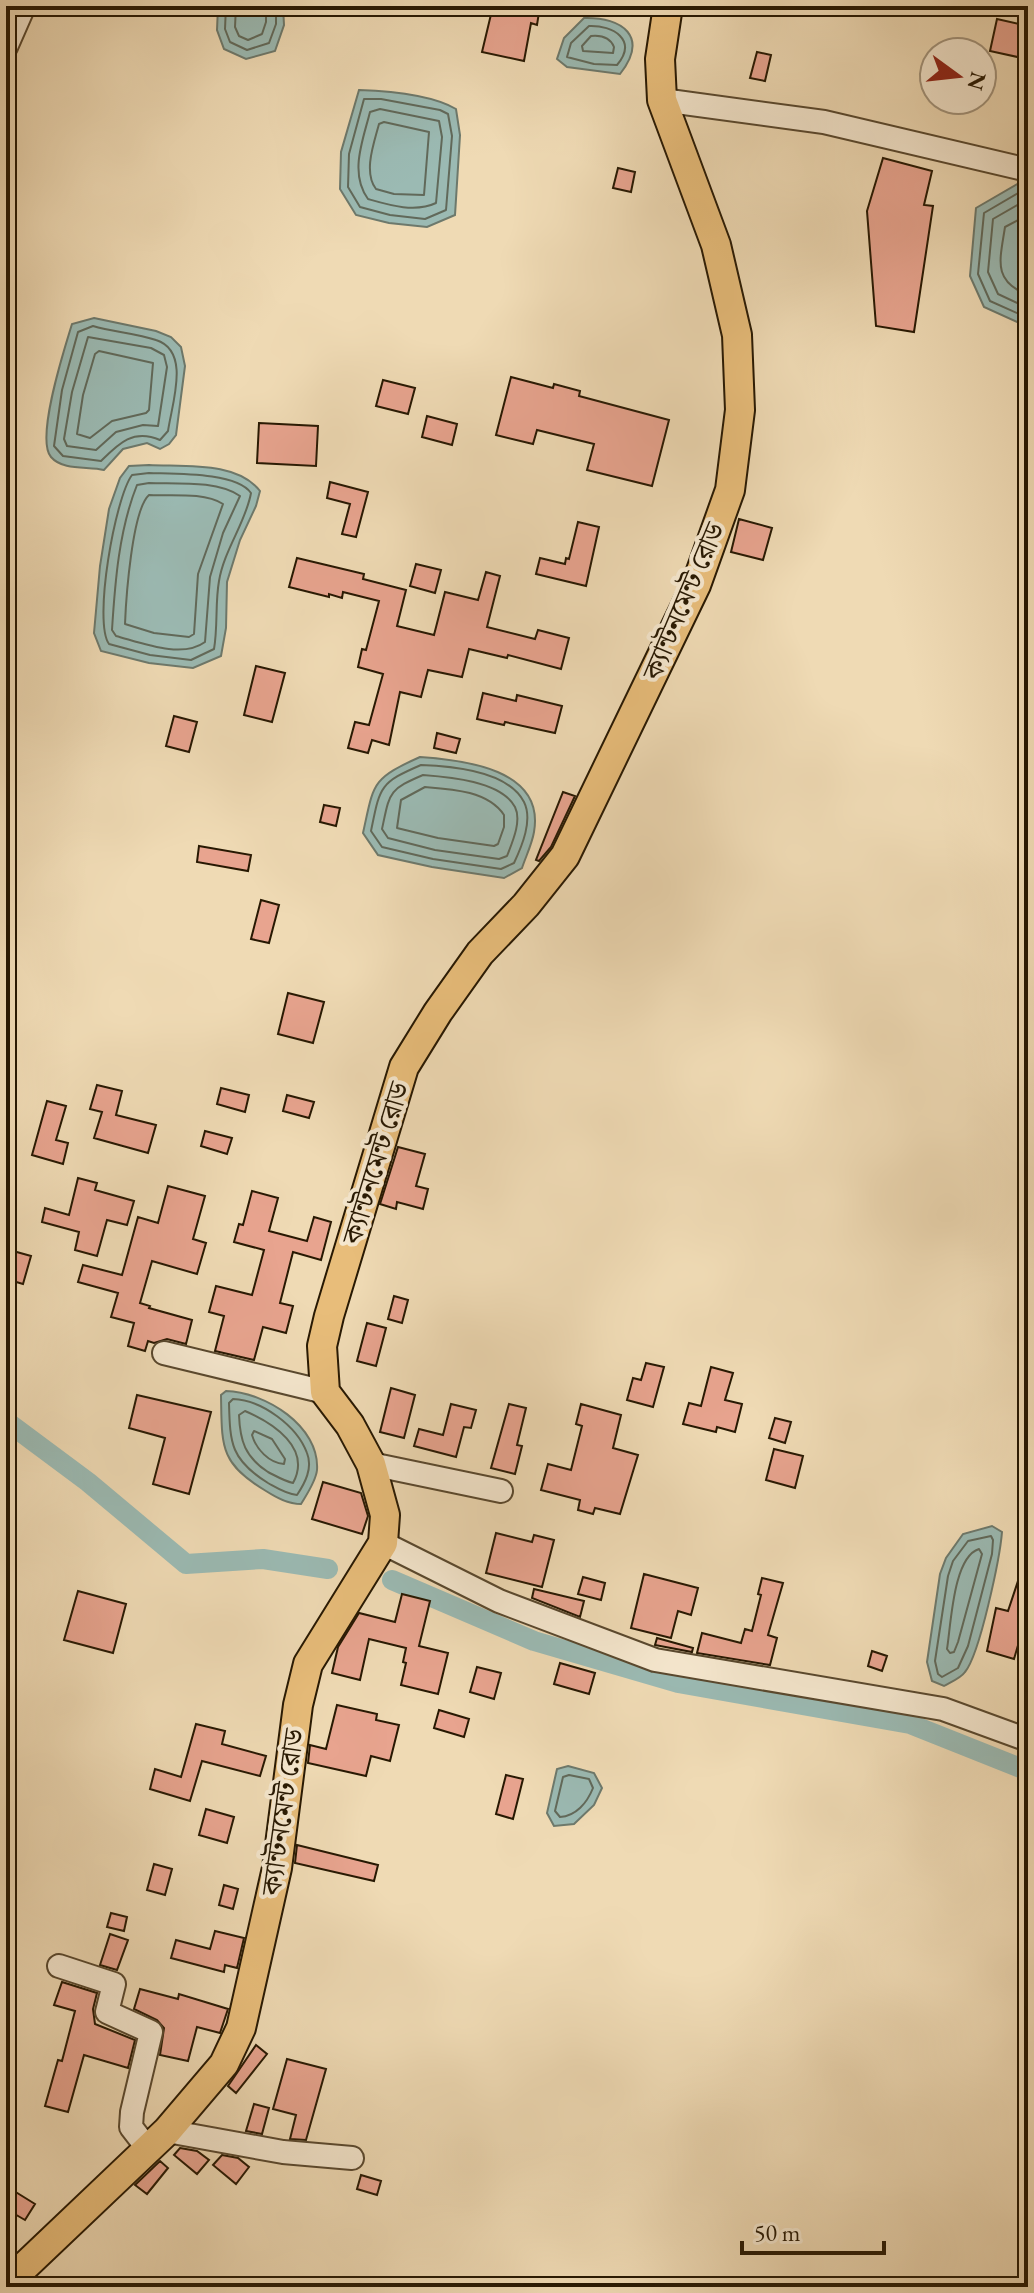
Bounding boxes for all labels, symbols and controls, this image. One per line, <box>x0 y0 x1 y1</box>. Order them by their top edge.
north arrow <box>918 36 998 116</box>
text: N <box>960 69 993 94</box>
street label: ক্যান্টনমেন্ট রোড <box>633 515 733 686</box>
street label: ক্যান্টনমেন্ট রোড <box>333 1076 417 1249</box>
street label: ক্যান্টনমেন্ট রোড <box>252 1725 312 1899</box>
scale bar <box>742 2205 884 2255</box>
text: 50 m <box>754 2217 801 2248</box>

